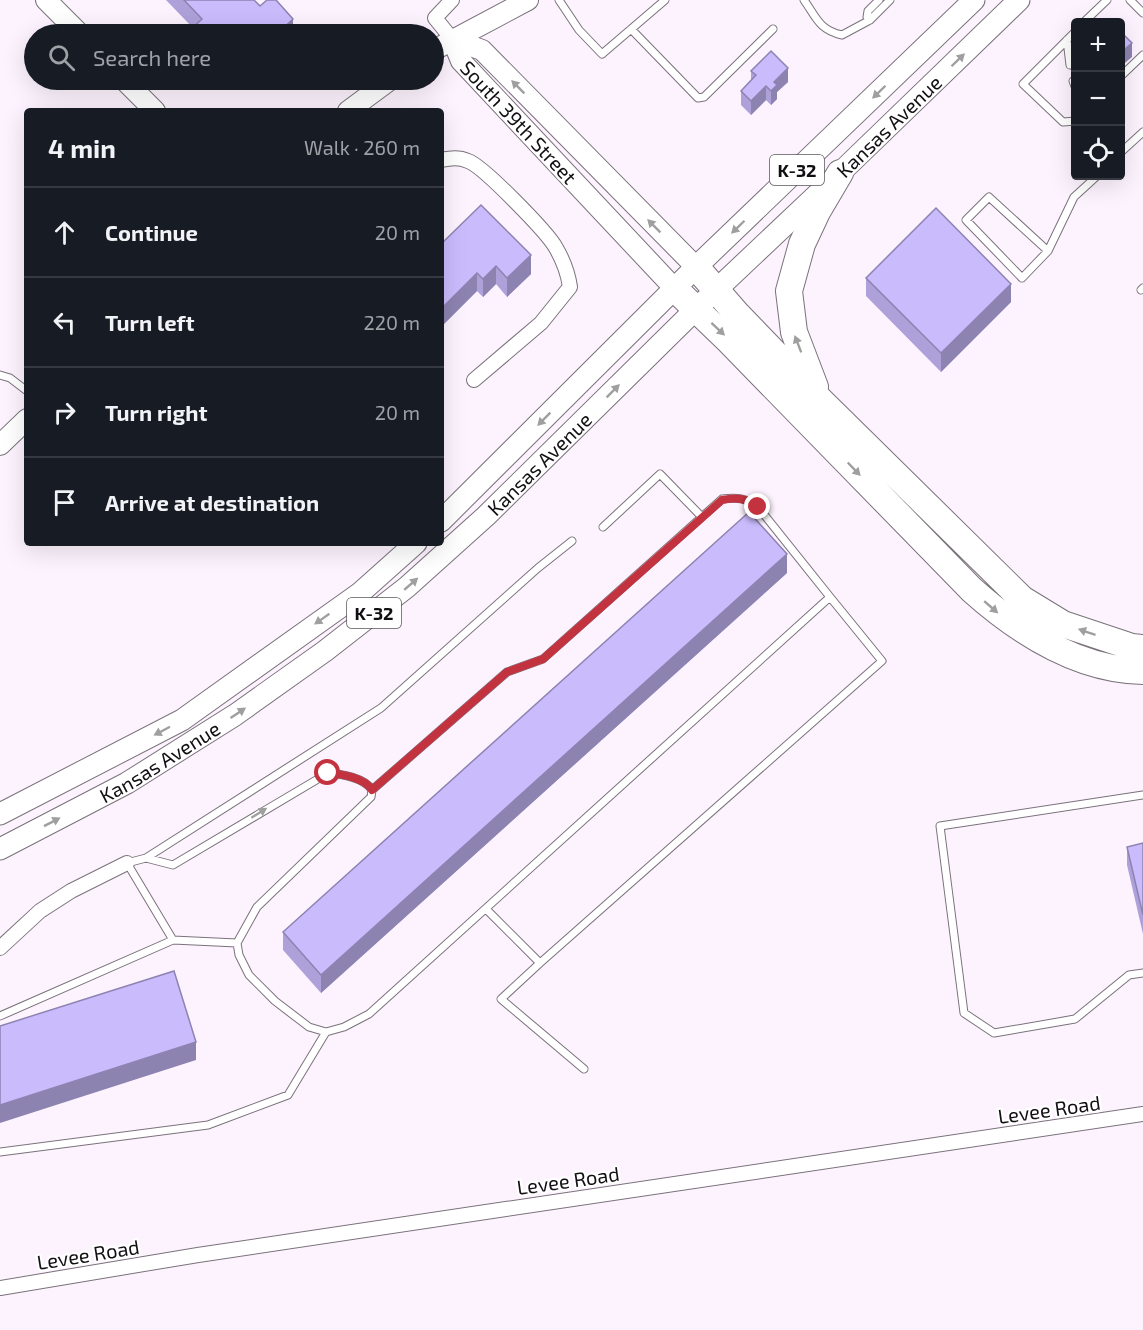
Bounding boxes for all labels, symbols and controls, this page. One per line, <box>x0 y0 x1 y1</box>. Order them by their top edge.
map controls <box>1071 18 1125 180</box>
button: + <box>1071 18 1125 72</box>
search box <box>24 24 444 90</box>
icon: search <box>45 41 78 74</box>
text: Search here <box>93 44 211 70</box>
one-way arrow <box>950 53 964 67</box>
street label: South 39th Street <box>456 55 582 189</box>
street label: Kansas Avenue <box>831 70 946 182</box>
button: − <box>1071 72 1125 126</box>
one-way arrow <box>511 80 525 94</box>
one-way arrow <box>872 84 886 98</box>
button: locate <box>1071 126 1125 180</box>
text: 4 min <box>48 132 116 163</box>
text: Walk · 260 m <box>304 135 420 159</box>
road number: K-32 <box>770 155 824 185</box>
icon: ahead <box>48 216 81 249</box>
text: Continue <box>105 219 198 245</box>
one-way arrow <box>648 219 662 233</box>
one-way arrow <box>731 219 745 233</box>
text: 20 m <box>375 220 420 244</box>
icon: left <box>48 306 81 339</box>
text: Turn left <box>105 309 194 335</box>
text: 220 m <box>363 310 420 334</box>
one-way arrow <box>710 322 724 336</box>
one-way arrow <box>793 335 803 353</box>
one-way arrow <box>605 384 619 398</box>
icon: right <box>48 396 81 429</box>
text: Turn right <box>105 399 207 425</box>
text: 20 m <box>375 400 420 424</box>
street label: Kansas Avenue <box>482 407 596 520</box>
one-way arrow <box>538 412 552 426</box>
one-way arrow <box>846 461 860 475</box>
icon: arrive <box>48 486 81 519</box>
text: Arrive at destination <box>105 489 319 515</box>
route end <box>744 493 770 519</box>
one-way arrow <box>403 577 419 590</box>
road number: K-32 <box>347 598 401 628</box>
one-way arrow <box>983 600 998 613</box>
one-way arrow <box>315 613 331 625</box>
one-way arrow <box>1078 627 1096 637</box>
one-way arrow <box>230 707 246 719</box>
street label: Kansas Avenue <box>95 716 224 807</box>
one-way arrow <box>154 726 171 736</box>
route start <box>314 759 340 785</box>
one-way arrow <box>251 808 267 819</box>
one-way arrow <box>44 817 61 827</box>
street label: Levee Road <box>996 1090 1102 1128</box>
street label: Levee Road <box>515 1161 621 1199</box>
street label: Levee Road <box>35 1234 141 1274</box>

